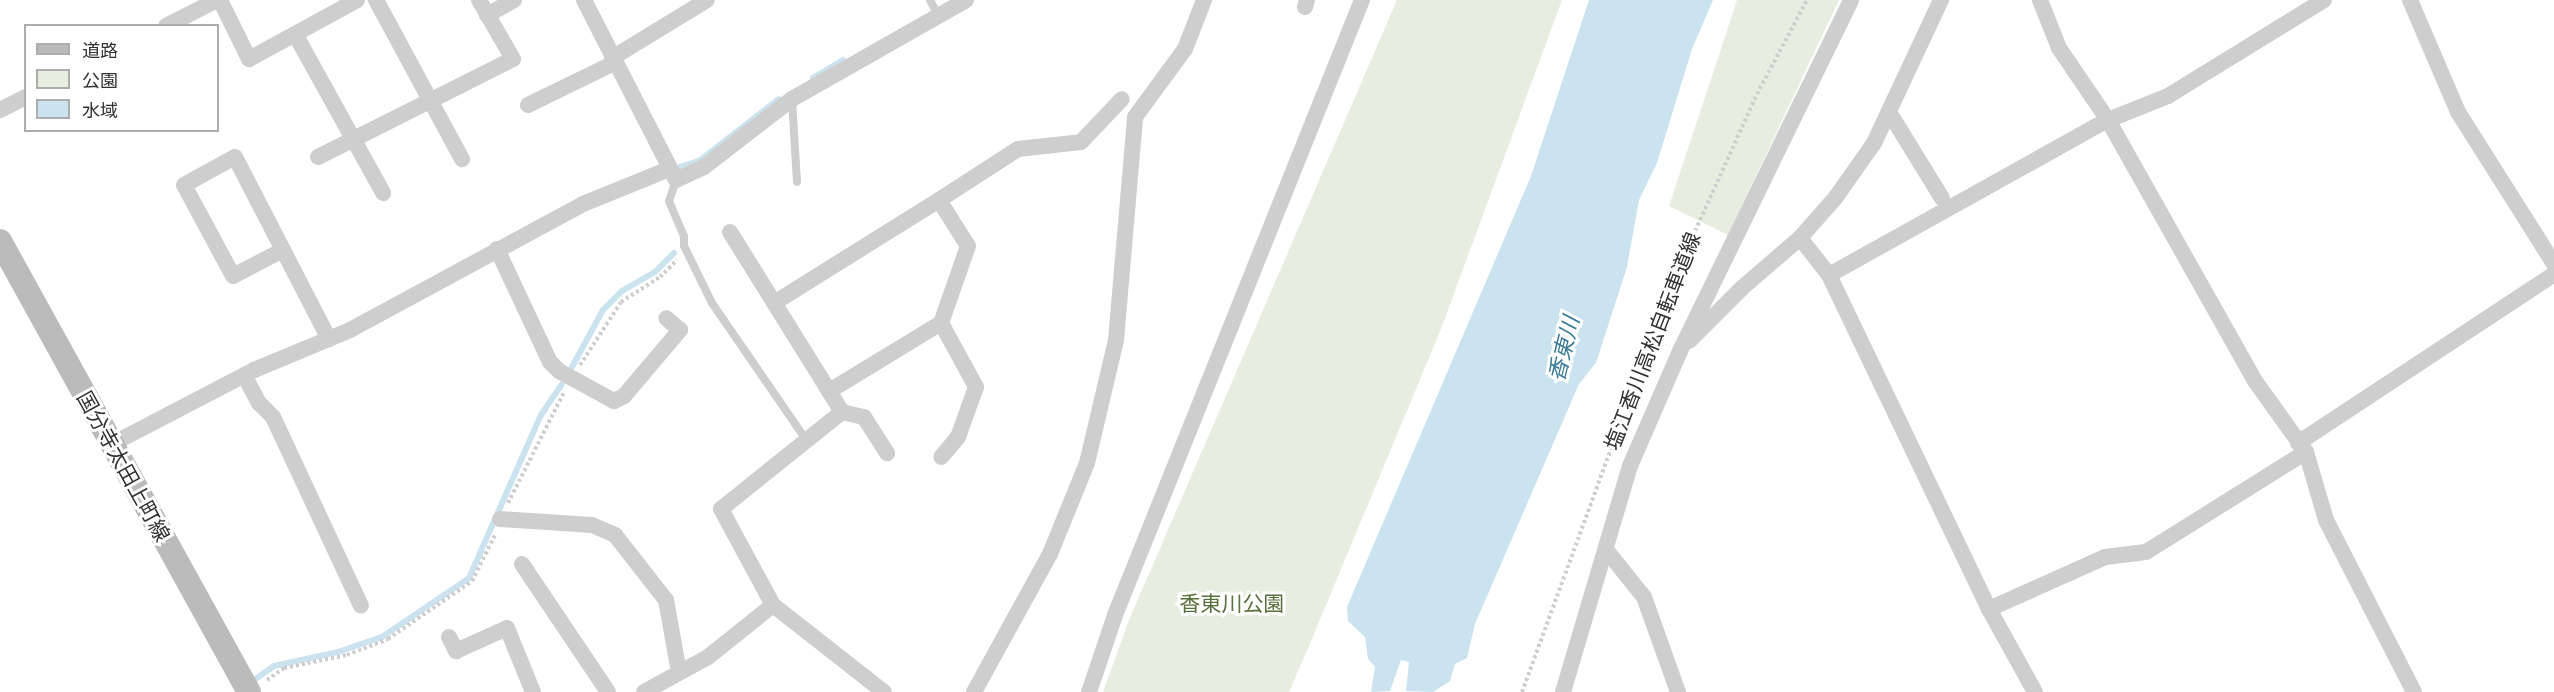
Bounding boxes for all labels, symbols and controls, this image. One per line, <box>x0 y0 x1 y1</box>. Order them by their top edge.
legend <box>24 24 219 132</box>
text: 道路 <box>82 39 118 62</box>
text: 公園 <box>82 69 118 92</box>
text: 水域 <box>82 99 118 122</box>
street label: 塩江香川高松自転車道線 <box>1599 229 1705 453</box>
water label: 香東川 <box>1543 314 1585 384</box>
street label: 国分寺太田上町線 <box>72 386 176 546</box>
park label: 香東川公園 <box>1180 590 1284 616</box>

